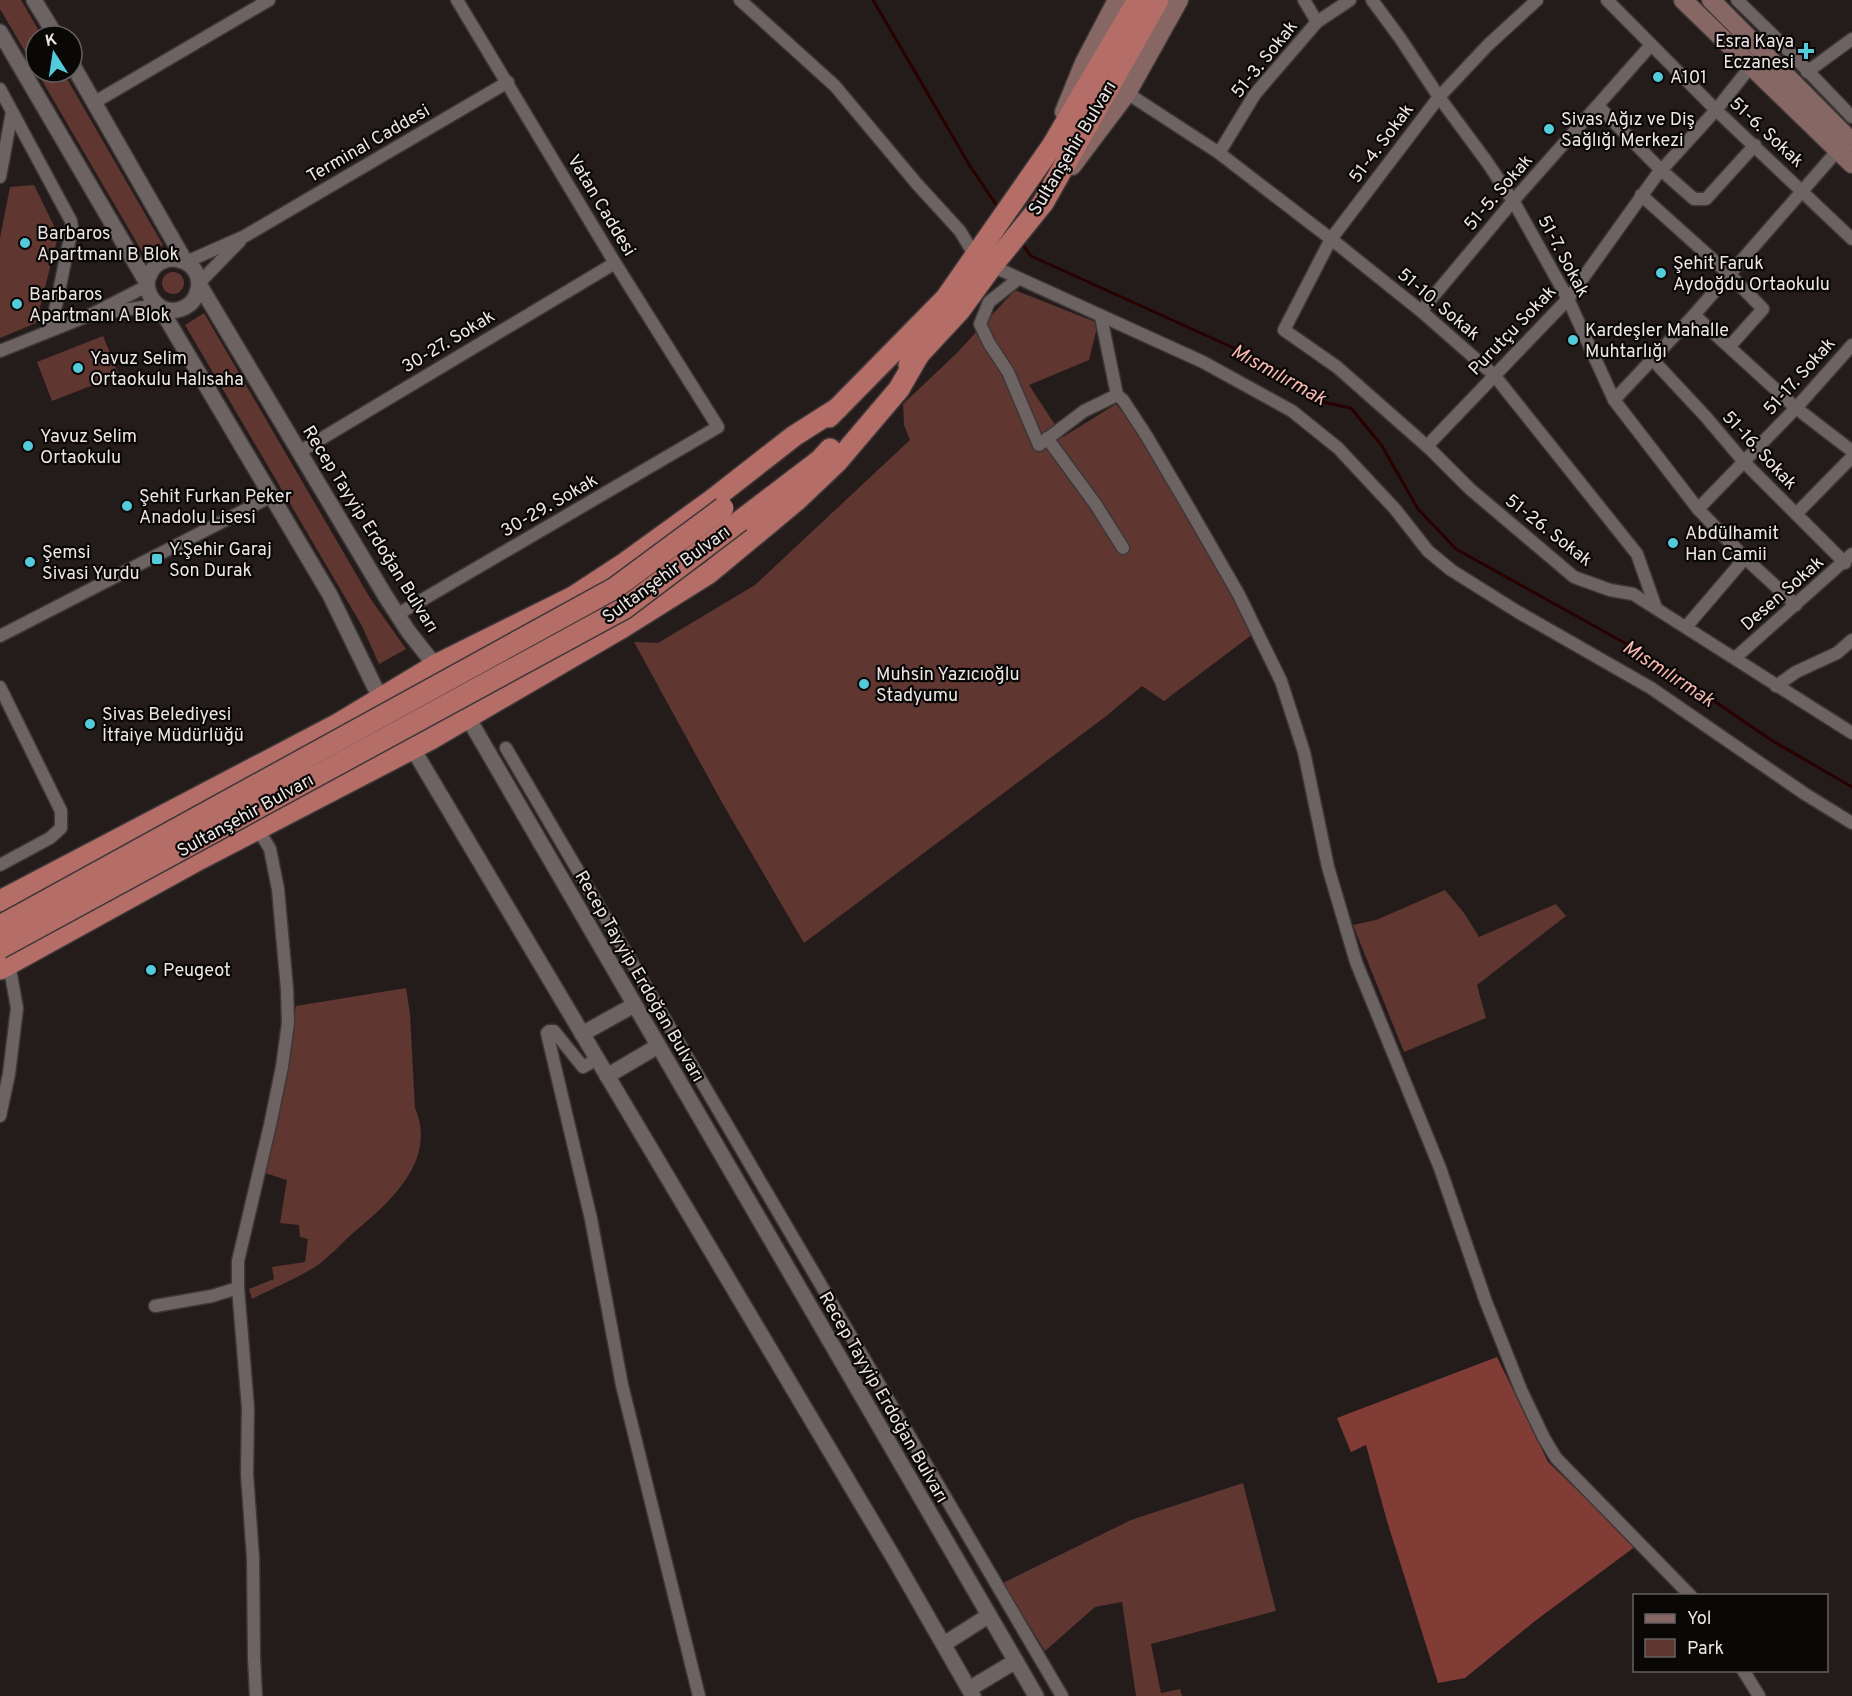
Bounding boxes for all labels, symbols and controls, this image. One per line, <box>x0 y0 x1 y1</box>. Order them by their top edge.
street label: 51-3. Sokak <box>1227 16 1304 104</box>
north arrow <box>24 24 84 84</box>
text: K <box>44 30 59 52</box>
place label: Esra Kaya Eczanesi <box>1715 31 1794 75</box>
marker: Esra Kaya Eczanesi <box>1799 44 1813 58</box>
place label: A101 <box>1670 67 1707 90</box>
marker: A101 <box>1651 70 1665 84</box>
street label: Sultanşehir Bulvarı <box>1024 77 1122 220</box>
street label: 51-6. Sokak <box>1724 93 1808 173</box>
street label: 51-4. Sokak <box>1345 99 1420 188</box>
street label: Terminal Caddesi <box>303 100 434 189</box>
place label: Sivas Ağız ve Diş Sağlığı Merkezi <box>1561 109 1695 153</box>
marker: Sivas Ağız ve Diş Sağlığı Merkezi <box>1542 122 1556 136</box>
street label: 51-5. Sokak <box>1460 150 1539 236</box>
street label: Vatan Caddesi <box>561 151 640 261</box>
street label: 51-7. Sokak <box>1532 212 1594 302</box>
place label: Barbaros Apartmanı B Blok <box>37 223 179 267</box>
marker: Barbaros Apartmanı B Blok <box>18 236 32 250</box>
place label: Şehit Faruk Aydoğdu Ortaokulu <box>1673 253 1830 297</box>
street label: 51-10. Sokak <box>1392 264 1484 346</box>
marker: Şehit Faruk Aydoğdu Ortaokulu <box>1654 266 1668 280</box>
street label: Purutçu Sokak <box>1464 281 1562 381</box>
place label: Barbaros Apartmanı A Blok <box>29 284 170 328</box>
marker: Barbaros Apartmanı A Blok <box>10 297 24 311</box>
street label: 30-27. Sokak <box>398 305 500 379</box>
place label: Kardeşler Mahalle Muhtarlığı <box>1585 320 1729 364</box>
marker: Kardeşler Mahalle Muhtarlığı <box>1566 333 1580 347</box>
street label: 51-17. Sokak <box>1759 333 1841 421</box>
water label: Mısmılırmak <box>1226 339 1331 413</box>
place label: Yavuz Selim Ortaokulu Halısaha <box>90 348 244 392</box>
marker: Yavuz Selim Ortaokulu Halısaha <box>71 361 85 375</box>
street label: 51-16. Sokak <box>1716 407 1802 496</box>
street label: Recep Tayyip Erdoğan Bulvarı <box>296 422 443 638</box>
place label: Yavuz Selim Ortaokulu <box>40 426 137 470</box>
marker: Yavuz Selim Ortaokulu <box>21 439 35 453</box>
street label: 30-29. Sokak <box>497 469 602 543</box>
place label: Şehit Furkan Peker Anadolu Lisesi <box>139 486 292 530</box>
street label: 51-26. Sokak <box>1500 490 1596 572</box>
marker: Şehit Furkan Peker Anadolu Lisesi <box>120 499 134 513</box>
street label: Sultanşehir Bulvarı <box>598 521 735 629</box>
place label: Abdülhamit Han Camii <box>1685 523 1779 567</box>
marker: Abdülhamit Han Camii <box>1666 536 1680 550</box>
place label: Y.Şehir Garaj Son Durak <box>169 539 272 583</box>
place label: Şemsi Sivasi Yurdu <box>42 542 140 586</box>
marker: Y.Şehir Garaj Son Durak <box>150 552 164 566</box>
street label: Desen Sokak <box>1737 552 1829 637</box>
marker: Şemsi Sivasi Yurdu <box>23 555 37 569</box>
water label: Mısmılırmak <box>1617 635 1720 715</box>
place label: Muhsin Yazıcıoğlu Stadyumu <box>876 664 1020 708</box>
marker: Muhsin Yazıcıoğlu Stadyumu <box>857 677 871 691</box>
place label: Sivas Belediyesi İtfaiye Müdürlüğü <box>102 704 244 748</box>
marker: Sivas Belediyesi İtfaiye Müdürlüğü <box>83 717 97 731</box>
street label: Sultanşehir Bulvarı <box>173 769 318 863</box>
street label: Recep Tayyip Erdoğan Bulvarı <box>569 867 709 1086</box>
place label: Peugeot <box>163 960 231 983</box>
marker: Peugeot <box>144 963 158 977</box>
street label: Recep Tayyip Erdoğan Bulvarı <box>813 1288 953 1507</box>
legend <box>1633 1594 1828 1672</box>
text: Yol <box>1687 1608 1712 1631</box>
text: Park <box>1687 1638 1724 1661</box>

